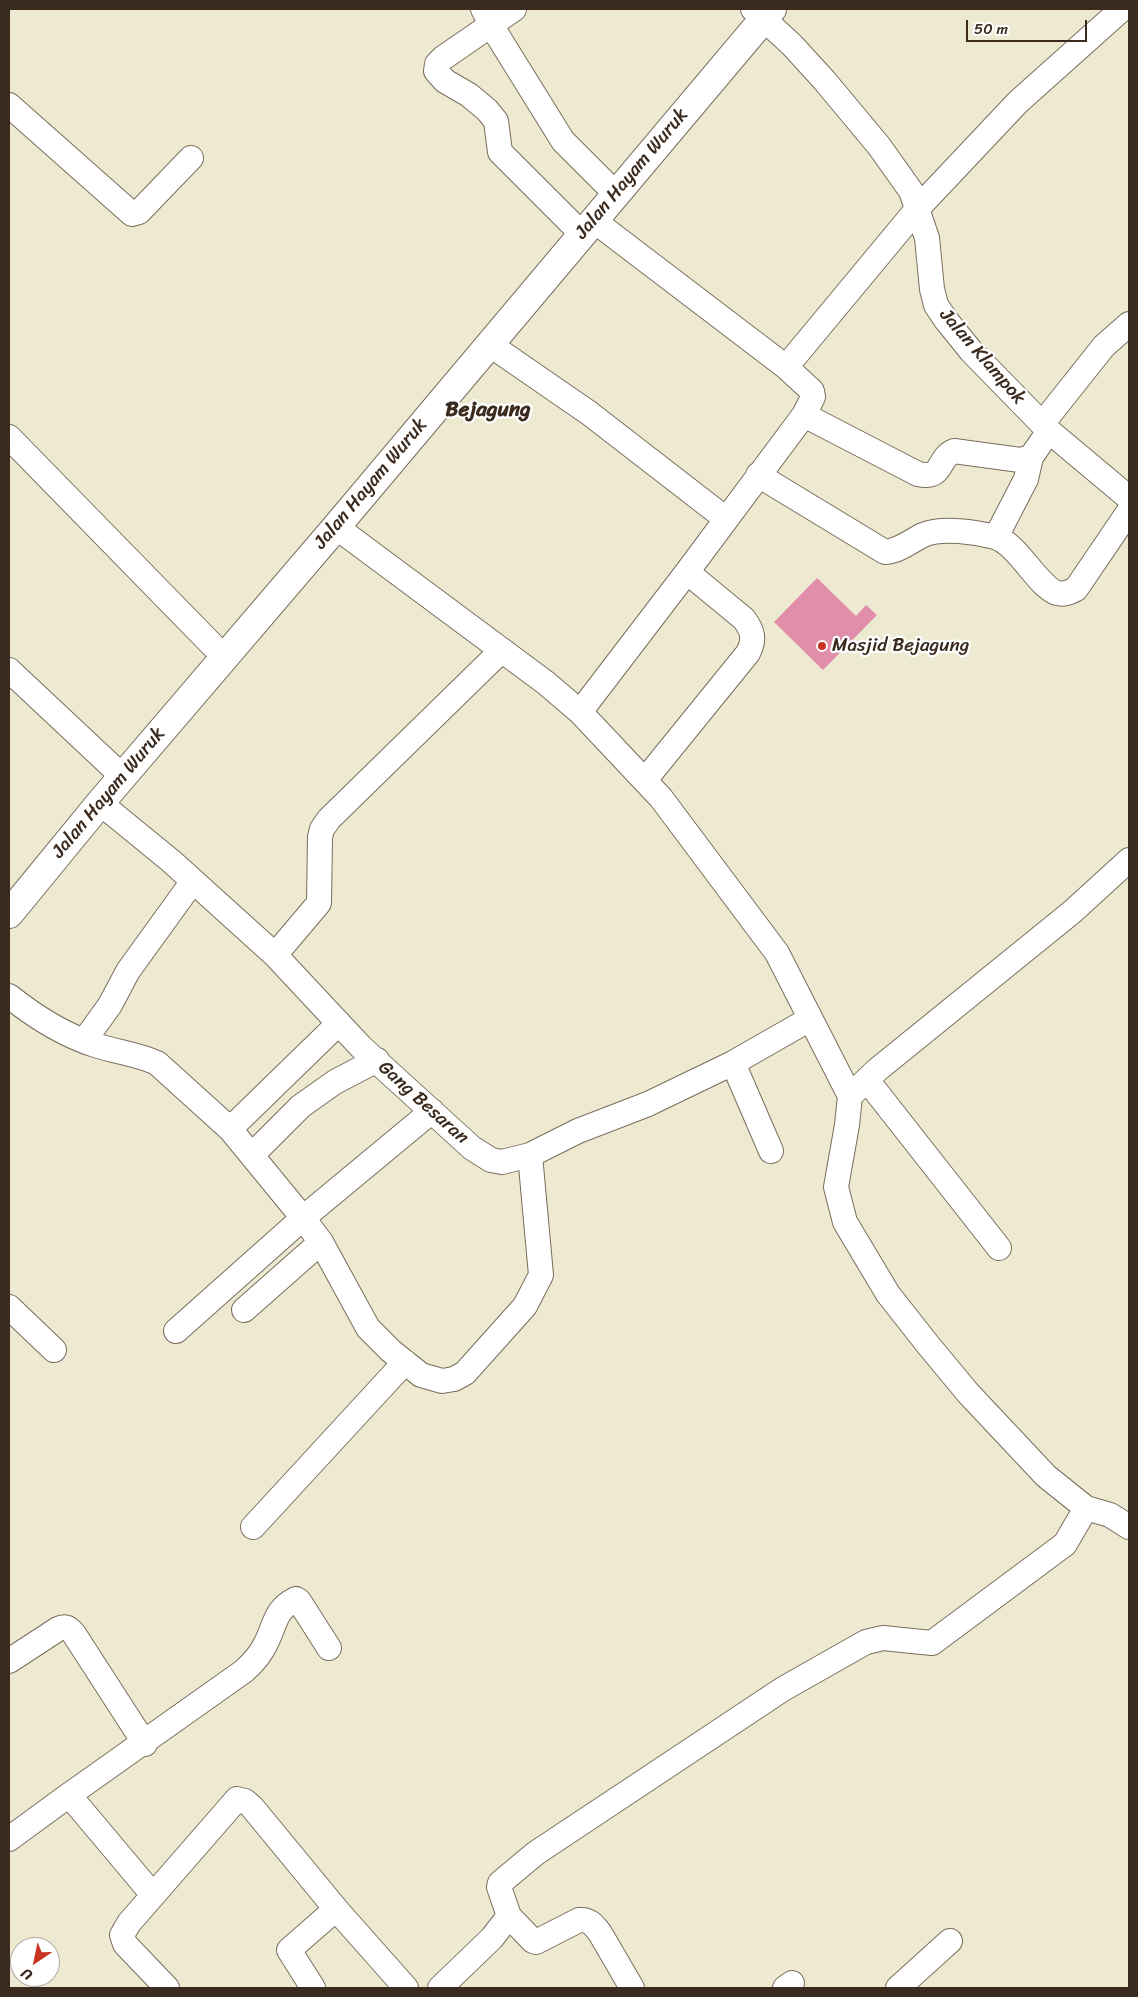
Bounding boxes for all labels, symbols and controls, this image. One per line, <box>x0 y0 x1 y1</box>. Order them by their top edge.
scale bar <box>968 10 1089 42</box>
text: 50 m <box>974 16 1008 42</box>
street label: Jalan Hayam Wuruk <box>571 104 693 244</box>
street label: Jalan Klampok <box>934 304 1030 410</box>
district label: Bejagung <box>445 398 531 424</box>
street label: Jalan Hayam Wuruk <box>310 414 432 554</box>
place label: Masjid Bejagung <box>832 635 969 657</box>
marker: Masjid Bejagung <box>816 640 828 652</box>
street label: Jalan Hayam Wuruk <box>48 723 170 863</box>
street label: Gang Besaran <box>373 1056 473 1150</box>
north arrow <box>10 1937 60 1987</box>
text: U <box>16 1961 38 1987</box>

